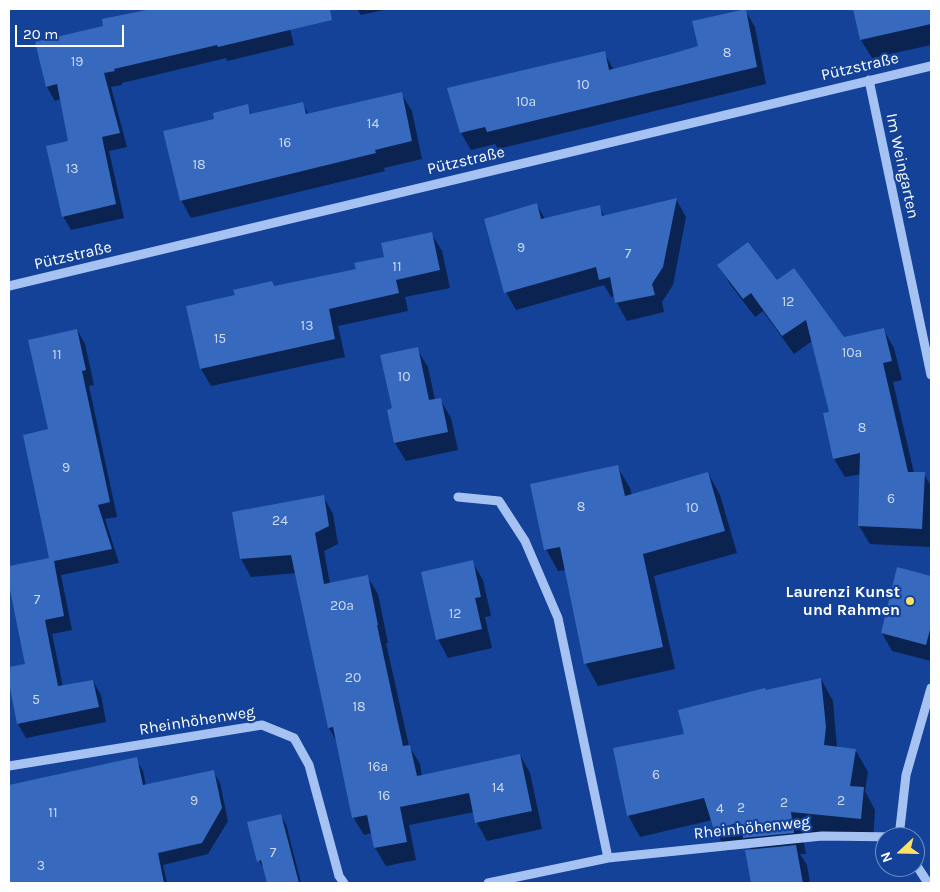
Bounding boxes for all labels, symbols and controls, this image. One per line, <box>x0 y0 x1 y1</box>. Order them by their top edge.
scale bar <box>18 15 126 47</box>
text: 20 m <box>23 25 58 43</box>
house number: 8 <box>723 45 731 61</box>
street label: Pützstraße <box>819 49 901 85</box>
house number: 19 <box>71 54 83 70</box>
house number: 10 <box>577 77 589 93</box>
house number: 10a <box>516 94 536 110</box>
street label: Im Weingarten <box>881 112 923 220</box>
house number: 14 <box>367 116 379 132</box>
house number: 16 <box>279 135 291 151</box>
street label: Pützstraße <box>425 143 507 179</box>
house number: 18 <box>192 157 206 173</box>
house number: 13 <box>66 161 78 177</box>
street label: Pützstraße <box>32 238 114 274</box>
house number: 9 <box>517 240 525 256</box>
house number: 7 <box>625 246 631 262</box>
house number: 11 <box>392 259 402 275</box>
house number: 12 <box>782 294 794 310</box>
house number: 13 <box>301 318 313 334</box>
house number: 15 <box>214 331 226 347</box>
house number: 10a <box>842 345 862 361</box>
house number: 11 <box>52 347 62 363</box>
house number: 10 <box>398 369 410 385</box>
house number: 8 <box>858 420 866 436</box>
house number: 9 <box>62 460 70 476</box>
house number: 6 <box>887 491 895 507</box>
house number: 8 <box>577 499 585 515</box>
house number: 10 <box>686 500 698 516</box>
house number: 24 <box>272 513 288 529</box>
place label: Laurenzi Kunst und Rahmen <box>786 582 900 620</box>
house number: 7 <box>34 592 40 608</box>
marker: Laurenzi Kunst und Rahmen <box>904 595 916 607</box>
house number: 20a <box>330 598 354 614</box>
house number: 12 <box>449 606 461 622</box>
house number: 20 <box>345 670 361 686</box>
house number: 5 <box>32 692 40 708</box>
house number: 18 <box>352 699 366 715</box>
street label: Rheinhöhenweg <box>138 702 256 740</box>
house number: 16a <box>368 759 388 775</box>
house number: 6 <box>652 767 660 783</box>
house number: 14 <box>492 780 504 796</box>
house number: 16 <box>378 788 390 804</box>
house number: 9 <box>190 793 198 809</box>
house number: 2 <box>837 793 845 809</box>
house number: 2 <box>780 795 788 811</box>
house number: 2 <box>737 800 745 816</box>
house number: 4 <box>716 801 724 817</box>
house number: 11 <box>48 805 58 821</box>
street label: Rheinhöhenweg <box>693 812 811 844</box>
north arrow <box>875 827 925 877</box>
house number: 7 <box>270 845 276 861</box>
text: N <box>877 849 896 865</box>
house number: 3 <box>37 858 45 874</box>

